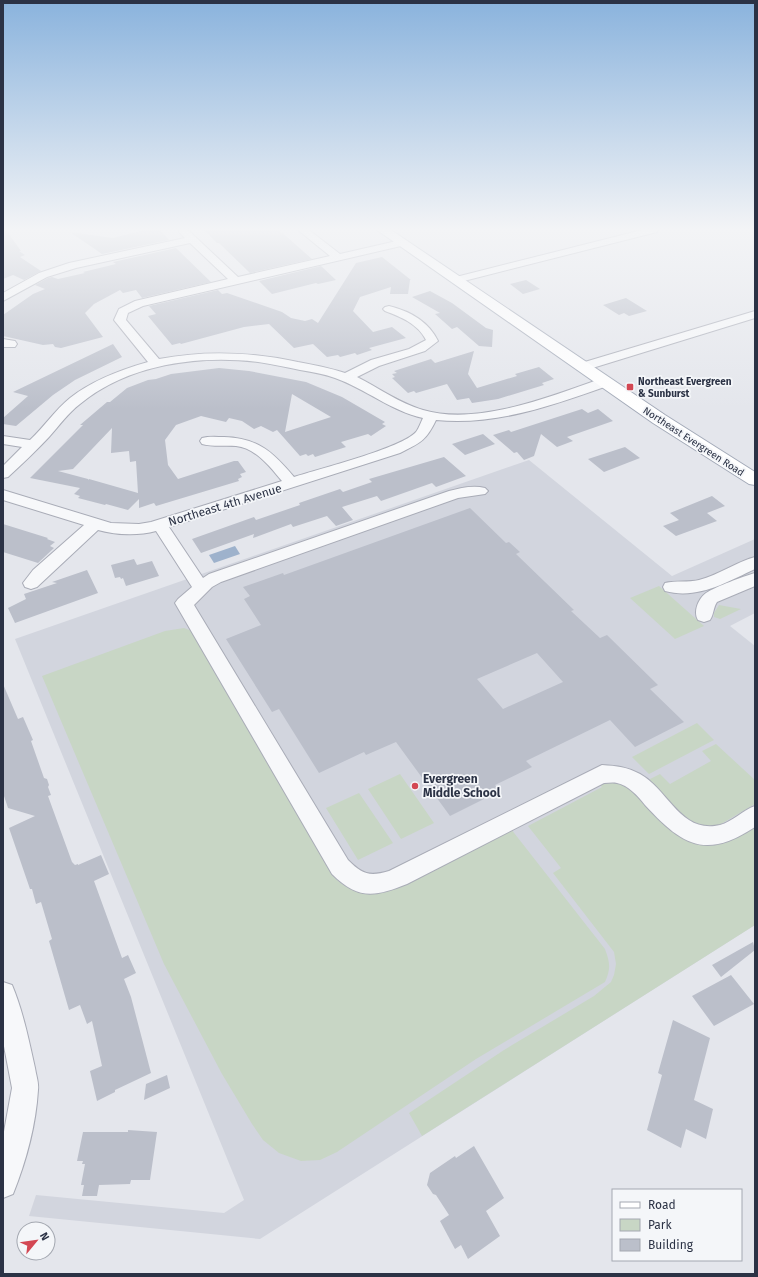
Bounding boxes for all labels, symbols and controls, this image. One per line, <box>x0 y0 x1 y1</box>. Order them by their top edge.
place label: Northeast Evergreen & Sunburst <box>638 376 732 400</box>
marker: Northeast Evergreen & Sunburst <box>625 382 635 392</box>
street label: Northeast Evergreen Road <box>641 405 746 479</box>
street label: Northeast 4th Avenue <box>167 481 283 529</box>
place label: Evergreen Middle School <box>423 772 501 800</box>
marker: Evergreen Middle School <box>410 781 420 791</box>
legend <box>612 1189 742 1261</box>
text: Road <box>648 1198 676 1212</box>
text: Park <box>648 1218 672 1232</box>
north arrow <box>16 1221 56 1261</box>
text: N <box>37 1230 52 1243</box>
text: Building <box>648 1238 694 1252</box>

